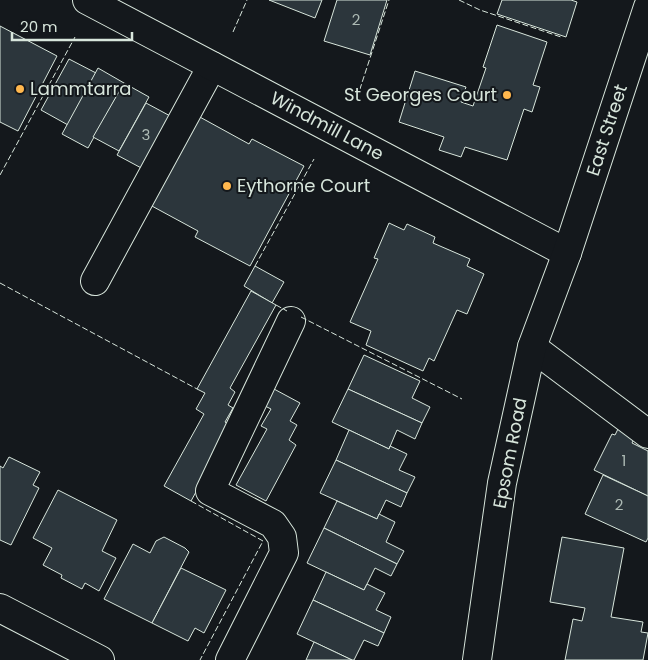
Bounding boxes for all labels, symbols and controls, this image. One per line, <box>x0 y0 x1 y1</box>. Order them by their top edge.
house number: 2 <box>352 9 360 30</box>
scale bar <box>12 10 132 42</box>
text: 20 m <box>20 16 58 37</box>
place label: Lammtarra <box>30 76 131 101</box>
street label: East Street <box>580 81 633 179</box>
place label: St Georges Court <box>344 82 497 107</box>
marker: Lammtarra <box>14 83 26 95</box>
street label: Windmill Lane <box>266 85 388 166</box>
marker: St Georges Court <box>501 89 513 101</box>
house number: 3 <box>142 124 150 145</box>
place label: Eythorne Court <box>237 173 370 198</box>
marker: Eythorne Court <box>221 180 233 192</box>
street label: Epsom Road <box>487 395 533 510</box>
house number: 1 <box>622 450 626 471</box>
house number: 2 <box>615 494 623 515</box>

